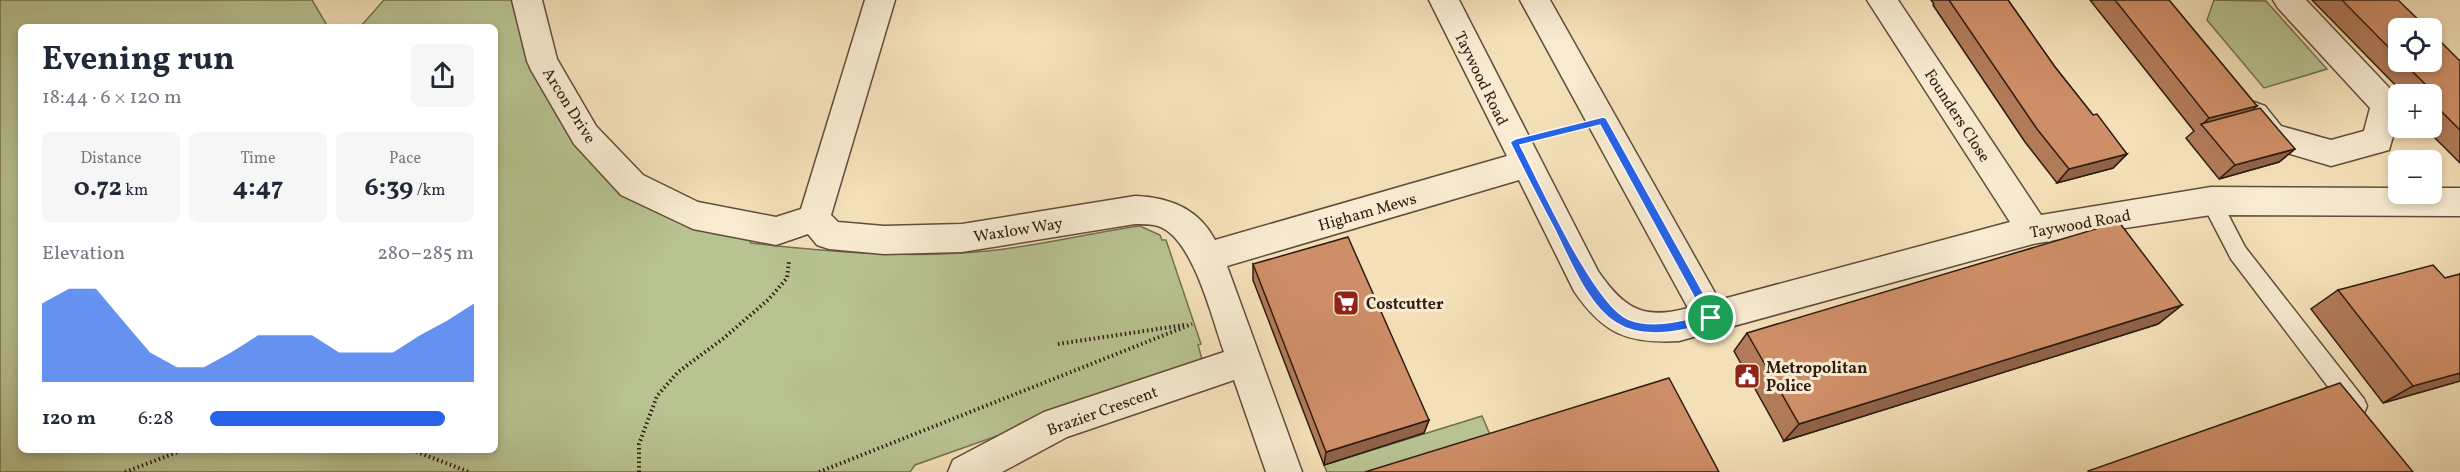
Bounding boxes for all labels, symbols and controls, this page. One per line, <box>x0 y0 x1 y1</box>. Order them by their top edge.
map controls <box>2388 18 2442 204</box>
button: locate <box>2388 18 2442 72</box>
street label: Taywood Road <box>1448 28 1512 130</box>
text: Evening run <box>42 38 235 84</box>
button: share <box>411 44 474 107</box>
street label: Arcon Drive <box>536 64 600 148</box>
street label: Founders Close <box>1918 65 1995 167</box>
text: 18:44 · 6 × 120 m <box>42 84 182 112</box>
button: + <box>2388 84 2442 138</box>
text: Distance <box>80 148 142 170</box>
text: Time <box>240 148 276 170</box>
text: Pace <box>389 148 421 170</box>
button: − <box>2388 150 2442 204</box>
text: 0.72 <box>74 170 122 206</box>
text: 4:47 <box>232 170 284 206</box>
text: 6:39 <box>365 170 413 206</box>
text: km <box>122 180 148 202</box>
text: /km <box>413 180 445 202</box>
street label: Higham Mews <box>1316 188 1419 237</box>
street label: Taywood Road <box>2028 205 2133 245</box>
street label: Waxlow Way <box>972 213 1065 249</box>
text: Elevation <box>42 240 125 268</box>
text: 280–285 m <box>377 240 474 268</box>
supermarket icon: Costcutter <box>1331 288 1361 318</box>
pin <box>1685 292 1736 343</box>
place label: Costcutter <box>1366 294 1444 316</box>
icon: arrive <box>1694 301 1727 334</box>
place label: Metropolitan Police <box>1766 358 1868 398</box>
public building icon: Metropolitan Police <box>1732 361 1762 391</box>
street label: Brazier Crescent <box>1044 381 1162 442</box>
text: 120 m <box>42 405 96 433</box>
text: 6:28 <box>138 405 174 433</box>

